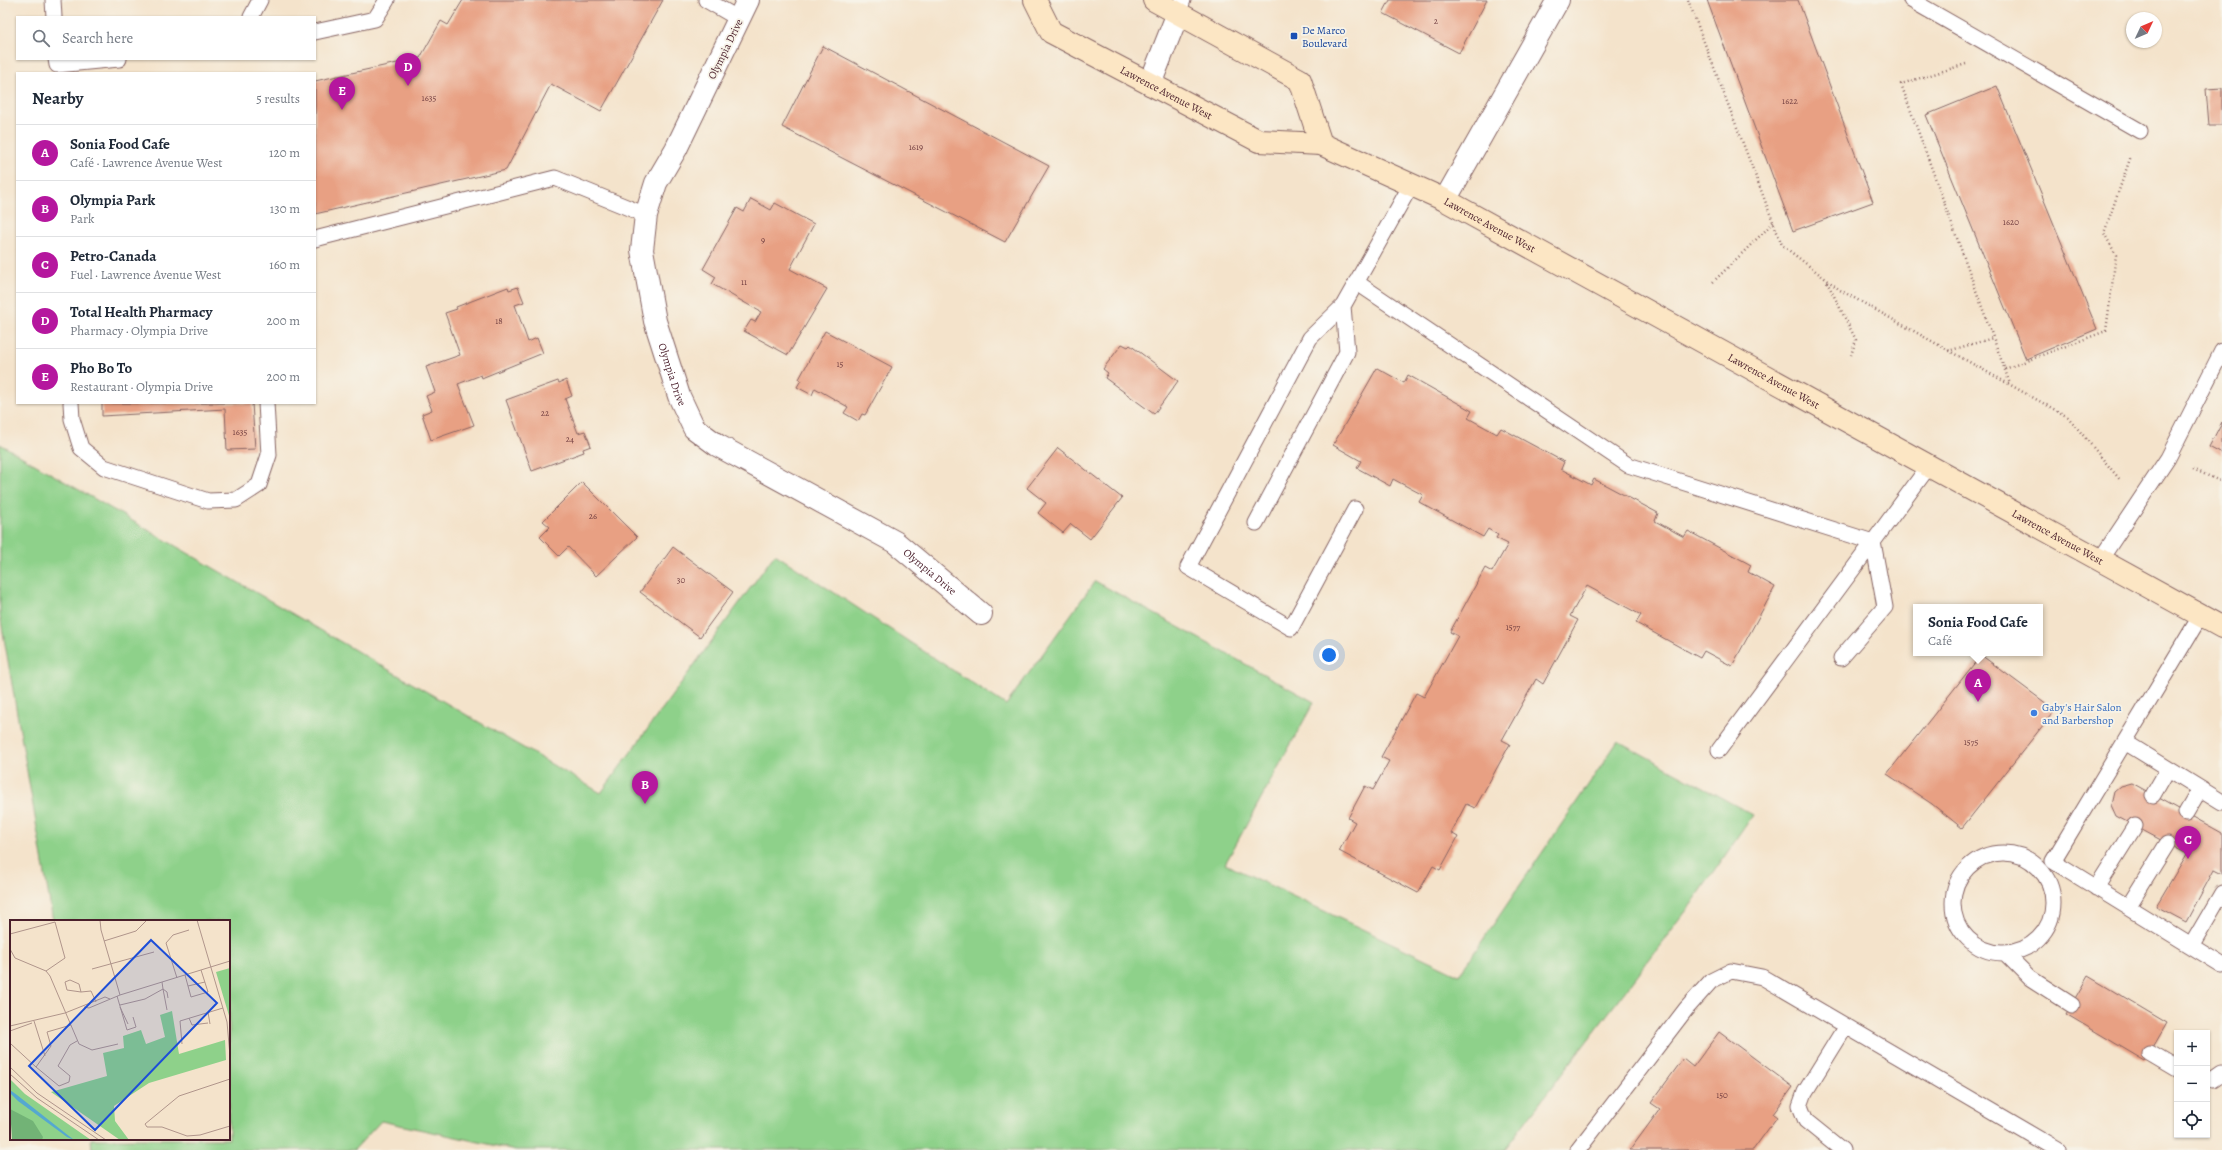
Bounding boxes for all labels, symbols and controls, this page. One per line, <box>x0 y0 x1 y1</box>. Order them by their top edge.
north arrow <box>2126 12 2162 48</box>
house number: 2 <box>1434 15 1439 27</box>
search box <box>16 16 316 60</box>
street label: Olympia Drive <box>704 17 747 82</box>
place label: De Marco Boulevard <box>1302 23 1347 51</box>
icon: search <box>30 27 52 49</box>
text: Search here <box>62 28 133 48</box>
marker: De Marco Boulevard <box>1289 31 1299 41</box>
pin: D <box>395 53 421 86</box>
street label: Lawrence Avenue West <box>1117 62 1215 123</box>
pin: E <box>329 77 355 110</box>
text: Nearby <box>32 87 83 110</box>
text: 5 results <box>256 90 300 107</box>
house number: 1635 <box>422 92 437 104</box>
house number: 1622 <box>1782 95 1799 107</box>
text: Sonia Food Cafe <box>70 134 170 154</box>
house number: 1619 <box>909 141 923 153</box>
text: A <box>41 144 49 161</box>
text: 120 m <box>269 144 300 161</box>
text: Café · Lawrence Avenue West <box>70 154 223 171</box>
text: Olympia Park <box>70 190 155 210</box>
street label: Lawrence Avenue West <box>1441 194 1538 257</box>
text: B <box>41 200 49 217</box>
text: 130 m <box>270 200 300 217</box>
text: Park <box>70 210 94 227</box>
house number: 1620 <box>2003 216 2019 228</box>
house number: 9 <box>761 234 765 246</box>
text: Petro-Canada <box>70 246 157 266</box>
text: C <box>41 256 49 273</box>
text: 160 m <box>269 256 300 273</box>
text: Fuel · Lawrence Avenue West <box>70 266 221 283</box>
house number: 11 <box>741 276 747 288</box>
text: Total Health Pharmacy <box>70 302 213 322</box>
text: D <box>40 312 50 329</box>
text: 200 m <box>267 312 300 329</box>
house number: 18 <box>495 315 503 327</box>
text: Pharmacy · Olympia Drive <box>70 322 208 339</box>
street label: Olympia Drive <box>655 341 690 409</box>
street label: Lawrence Avenue West <box>1725 350 1822 413</box>
text: Pho Bo To <box>70 358 132 378</box>
house number: 15 <box>837 358 844 370</box>
text: E <box>41 368 49 385</box>
text: 200 m <box>267 368 300 385</box>
text: Restaurant · Olympia Drive <box>70 378 213 395</box>
house number: 22 <box>541 407 550 419</box>
house number: 1635 <box>233 426 248 438</box>
house number: 24 <box>566 433 574 445</box>
street label: Lawrence Avenue West <box>2009 506 2106 569</box>
house number: 26 <box>589 510 597 522</box>
street label: Olympia Drive <box>900 545 960 599</box>
house number: 30 <box>677 574 685 586</box>
popup <box>1913 604 2043 656</box>
text: Sonia Food Cafe <box>1928 612 2028 632</box>
house number: 1577 <box>1506 621 1520 633</box>
text: Café <box>1928 632 1952 649</box>
your location <box>1319 645 1339 665</box>
pin: A <box>1965 669 1991 702</box>
place label: Gaby's Hair Salon and Barbershop <box>2042 700 2122 728</box>
marker: Gaby's Hair Salon and Barbershop <box>2029 708 2039 718</box>
house number: 1575 <box>1964 736 1978 748</box>
pin: B <box>632 771 658 804</box>
pin: C <box>2175 826 2201 859</box>
inset map <box>10 920 230 1140</box>
map controls <box>2174 1030 2210 1138</box>
button: + <box>2174 1030 2210 1066</box>
button: − <box>2174 1066 2210 1102</box>
house number: 150 <box>1716 1089 1728 1101</box>
button: locate <box>2174 1102 2210 1138</box>

